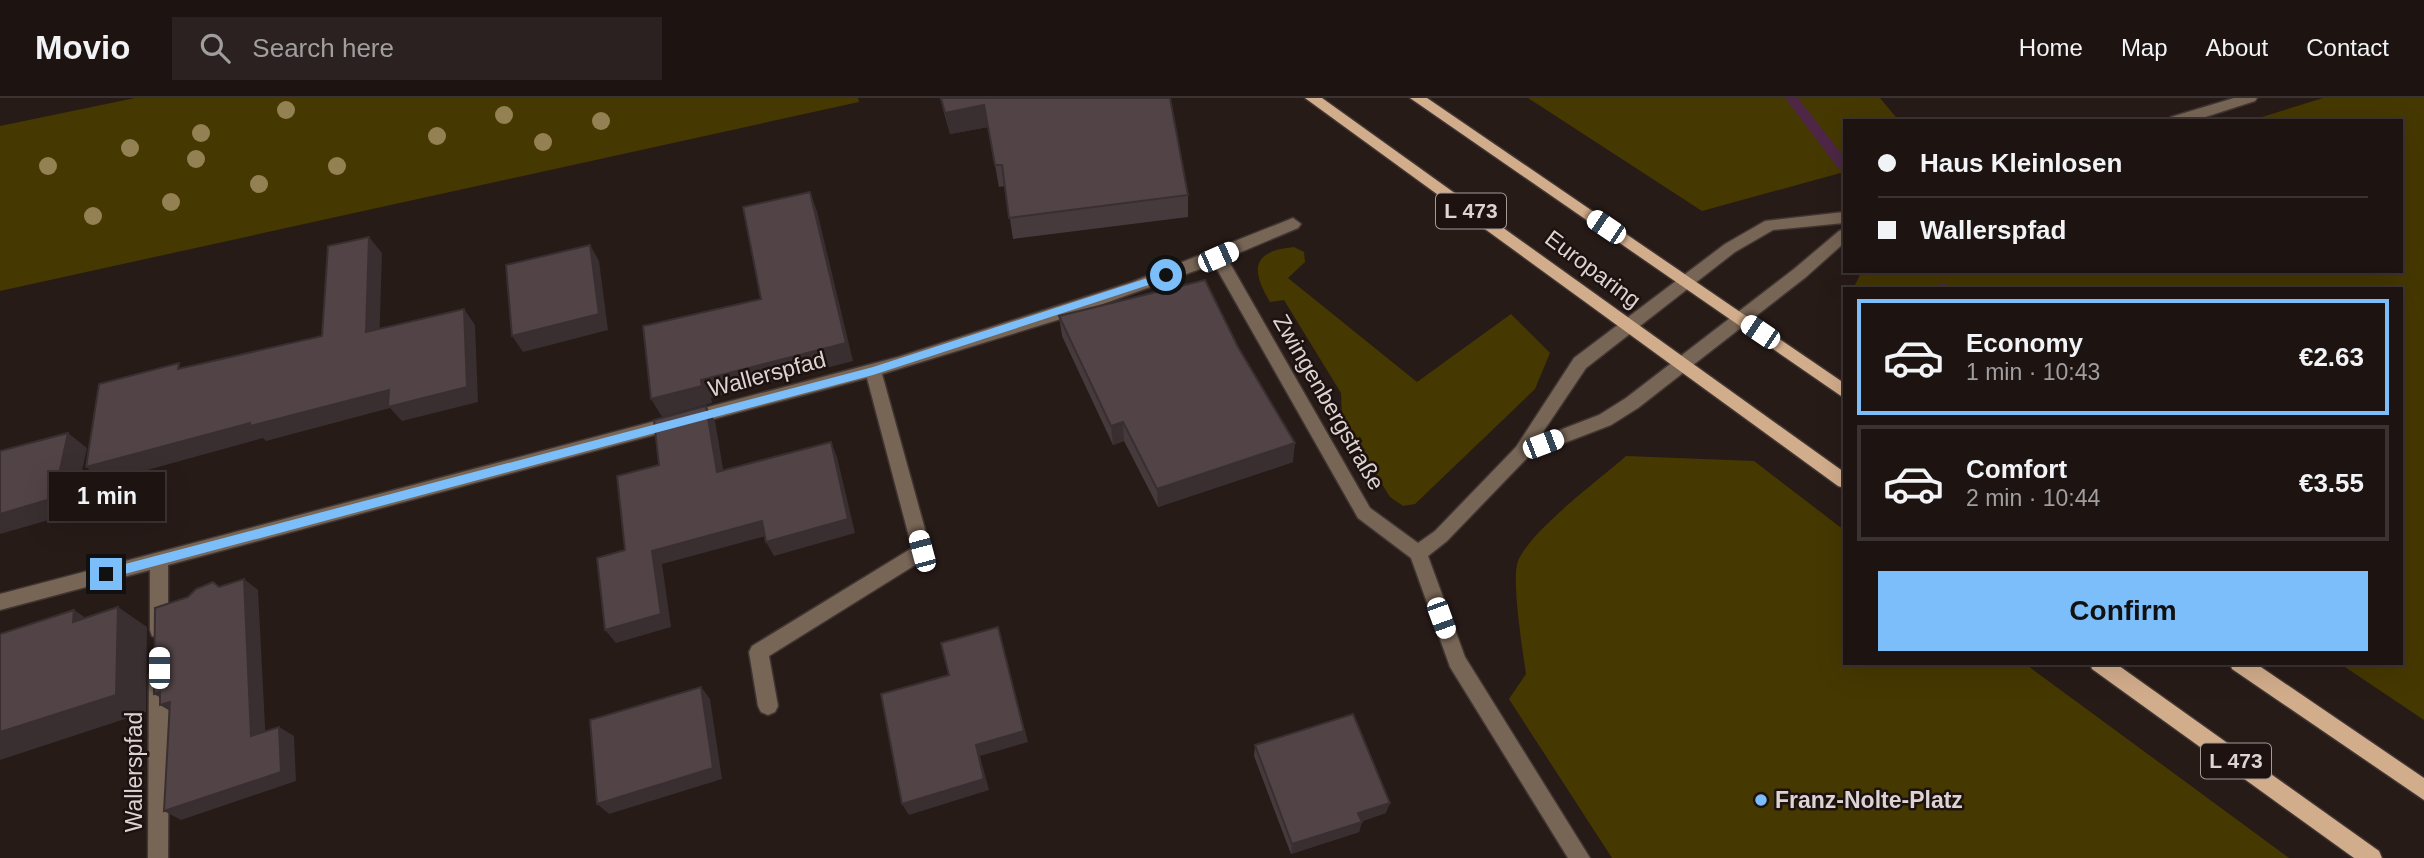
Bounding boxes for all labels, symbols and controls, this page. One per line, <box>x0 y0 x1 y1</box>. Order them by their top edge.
search box <box>172 17 662 80</box>
text: Movio <box>35 29 130 66</box>
icon: search <box>196 29 234 67</box>
text: Search here <box>252 33 394 63</box>
text: Home <box>2019 34 2083 61</box>
text: Map <box>2121 34 2168 61</box>
text: About <box>2206 34 2268 61</box>
text: Contact <box>2306 34 2389 61</box>
text: Haus Kleinlosen <box>1920 148 2122 178</box>
road number: L 473 <box>1436 194 1506 228</box>
car <box>1583 207 1630 247</box>
text: Wallerspfad <box>1920 215 2066 245</box>
street label: Europaring <box>1540 225 1646 313</box>
car <box>1195 239 1242 275</box>
route start <box>1150 259 1182 291</box>
street label: Zwingenbergstraße <box>1268 310 1390 494</box>
car <box>1737 312 1784 352</box>
icon: car <box>1882 326 1945 389</box>
text: Economy <box>1966 328 2083 358</box>
text: €2.63 <box>2299 342 2364 372</box>
street label: Wallerspfad <box>705 346 829 402</box>
text: 1 min · 10:43 <box>1966 359 2100 385</box>
car <box>1520 427 1567 461</box>
icon: car <box>1882 452 1945 515</box>
text: Comfort <box>1966 454 2067 484</box>
text: €3.55 <box>2299 468 2364 498</box>
callout: 1 min <box>48 472 164 522</box>
text: 1 min <box>77 483 137 509</box>
text: 2 min · 10:44 <box>1966 485 2100 511</box>
car <box>907 528 938 574</box>
route end <box>90 558 122 590</box>
button: Confirm <box>1878 571 2368 651</box>
car <box>1424 595 1459 641</box>
car <box>149 647 170 689</box>
street label: Wallerspfad <box>121 712 147 832</box>
road number: L 473 <box>2201 744 2271 778</box>
place label: Franz-Nolte-Platz <box>1775 787 1963 813</box>
marker: Franz-Nolte-Platz <box>1753 792 1769 808</box>

